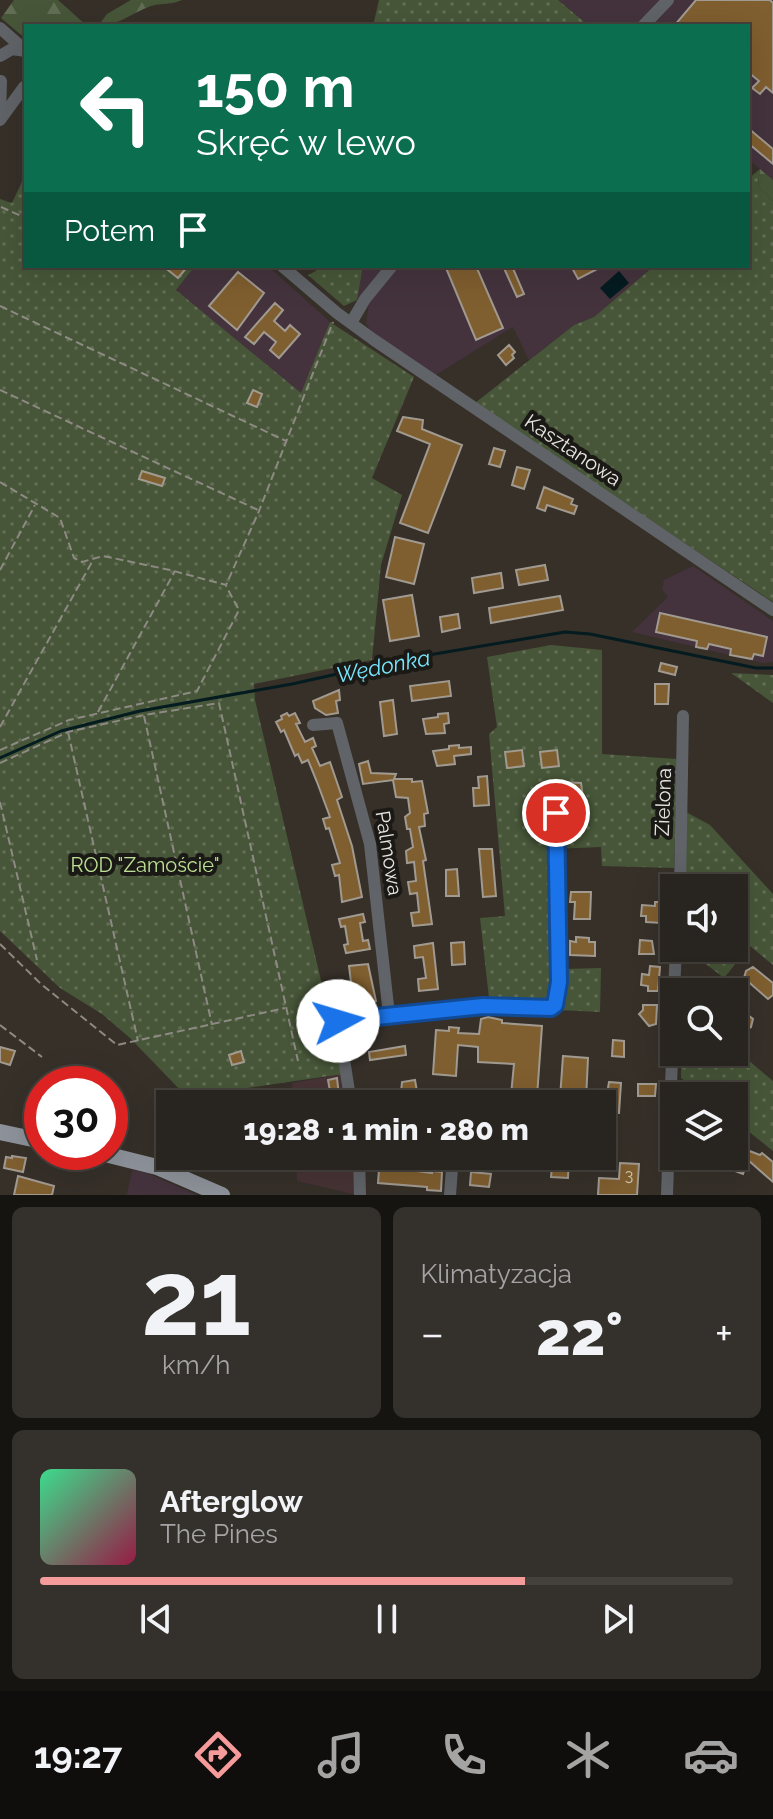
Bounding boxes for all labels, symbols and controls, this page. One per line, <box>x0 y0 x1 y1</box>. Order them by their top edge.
text: 150 m <box>196 54 355 120</box>
icon: left <box>64 56 168 160</box>
text: Skręć w lewo <box>196 121 416 163</box>
icon: arrive <box>171 208 215 252</box>
text: Potem <box>64 213 155 248</box>
street label: Kasztanowa <box>520 409 626 491</box>
water label: Wędonka <box>334 644 432 688</box>
street label: Zielona <box>650 767 676 837</box>
pin <box>522 779 590 847</box>
icon: arrive <box>534 791 578 835</box>
street label: Palmowa <box>370 809 408 897</box>
park label: ROD "Zamoście" <box>71 853 220 877</box>
map controls <box>660 874 748 1170</box>
button: sound <box>660 874 748 962</box>
button: search <box>660 978 748 1066</box>
position arrow <box>296 979 380 1063</box>
speed limit sign: 30 <box>24 1066 128 1170</box>
button: layers <box>660 1082 748 1170</box>
text: 19:28 · 1 min · 280 m <box>243 1112 529 1147</box>
house number: 3 <box>625 1166 633 1185</box>
text: 21 <box>141 1237 251 1359</box>
text: Klimatyzacja <box>421 1259 572 1289</box>
text: 22° <box>536 1299 623 1369</box>
text: − <box>421 1308 444 1359</box>
text: + <box>715 1308 733 1359</box>
text: km/h <box>162 1350 231 1380</box>
text: Afterglow <box>160 1484 303 1519</box>
text: The Pines <box>160 1519 278 1549</box>
icon: previous <box>134 1597 178 1641</box>
icon: pause <box>365 1597 409 1641</box>
icon: next <box>596 1597 640 1641</box>
icon: directions <box>190 1727 246 1783</box>
icon: music <box>313 1727 369 1783</box>
icon: phone <box>436 1727 492 1783</box>
icon: climate <box>560 1727 616 1783</box>
icon: car <box>683 1727 739 1783</box>
text: 19:27 <box>34 1734 122 1776</box>

